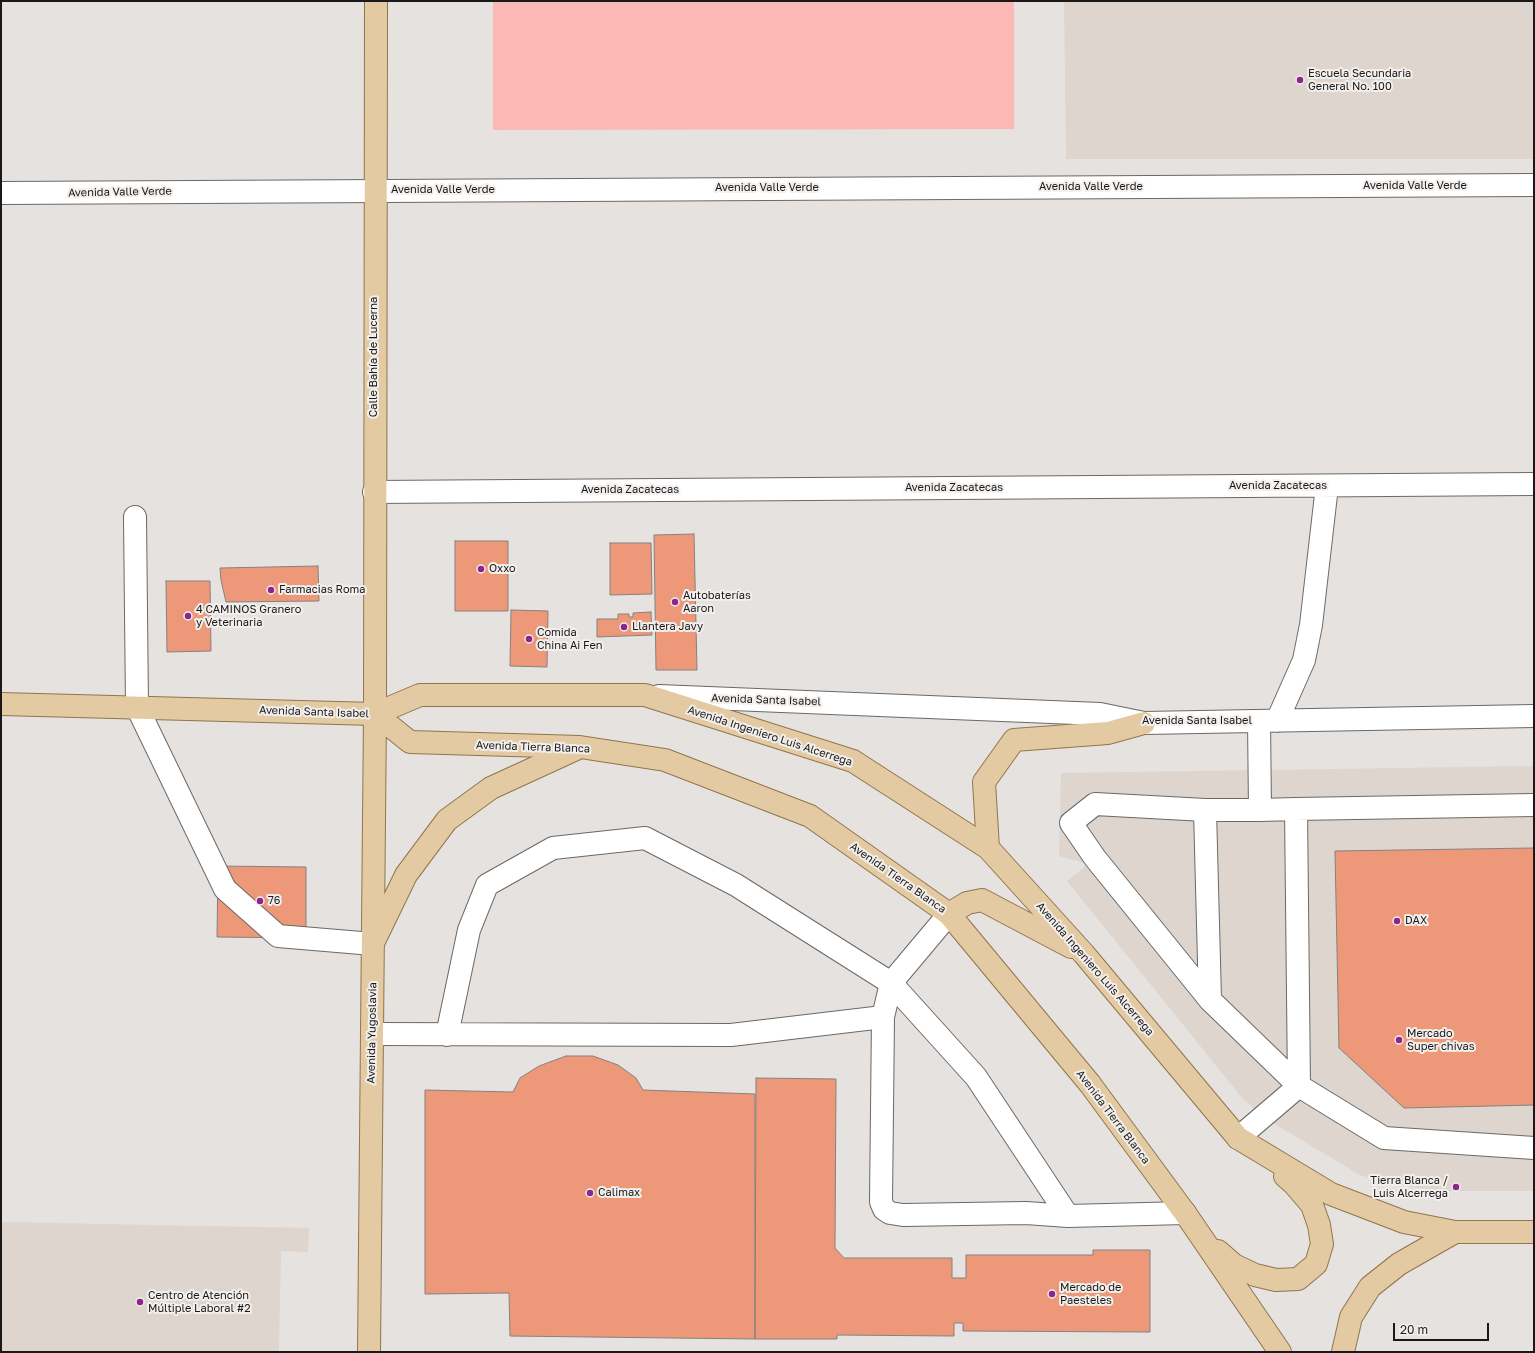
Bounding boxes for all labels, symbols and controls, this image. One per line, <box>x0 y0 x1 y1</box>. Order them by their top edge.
place label: Escuela Secundaria General No. 100 <box>1308 67 1411 93</box>
marker: Escuela Secundaria General No. 100 <box>1295 75 1305 85</box>
street label: Avenida Valle Verde <box>1363 179 1467 193</box>
street label: Avenida Valle Verde <box>1039 180 1143 194</box>
street label: Avenida Valle Verde <box>715 181 819 195</box>
street label: Avenida Valle Verde <box>391 183 495 197</box>
street label: Avenida Valle Verde <box>68 184 172 200</box>
street label: Calle Bahía de Lucerna <box>367 297 381 417</box>
street label: Avenida Zacatecas <box>1229 479 1327 493</box>
street label: Avenida Zacatecas <box>905 481 1003 495</box>
street label: Avenida Zacatecas <box>581 483 679 497</box>
place label: Oxxo <box>489 562 516 576</box>
marker: Oxxo <box>476 564 486 574</box>
place label: Farmacias Roma <box>279 583 365 597</box>
marker: Farmacias Roma <box>266 585 276 595</box>
place label: Autobaterías Aaron <box>683 589 751 615</box>
marker: Autobaterías Aaron <box>670 597 680 607</box>
place label: 4 CAMINOS Granero y Veterinaria <box>196 603 301 629</box>
marker: 4 CAMINOS Granero y Veterinaria <box>183 611 193 621</box>
place label: Llantera Javy <box>632 620 703 634</box>
marker: Llantera Javy <box>619 622 629 632</box>
place label: Comida China Ai Fen <box>537 626 603 652</box>
marker: Comida China Ai Fen <box>524 634 534 644</box>
street label: Avenida Santa Isabel <box>711 691 821 709</box>
street label: Avenida Santa Isabel <box>259 703 369 721</box>
street label: Avenida Ingeniero Luis Alcerrega <box>686 703 854 769</box>
street label: Avenida Santa Isabel <box>1142 714 1252 728</box>
street label: Avenida Tierra Blanca <box>476 738 590 756</box>
street label: Avenida Tierra Blanca <box>847 840 949 916</box>
place label: 76 <box>268 894 280 908</box>
marker: 76 <box>255 896 265 906</box>
street label: Avenida Ingeniero Luis Alcerrega <box>1033 900 1157 1038</box>
place label: DAX <box>1405 914 1427 928</box>
marker: DAX <box>1392 916 1402 926</box>
street label: Avenida Yugoslavia <box>365 982 379 1084</box>
place label: Mercado Super chivas <box>1407 1027 1474 1053</box>
marker: Mercado Super chivas <box>1394 1035 1404 1045</box>
street label: Avenida Tierra Blanca <box>1073 1067 1153 1167</box>
place label: Tierra Blanca / Luis Alcerrega <box>1370 1174 1448 1200</box>
marker: Tierra Blanca / Luis Alcerrega <box>1451 1182 1461 1192</box>
place label: Calimax <box>598 1186 640 1200</box>
marker: Calimax <box>585 1188 595 1198</box>
place label: Mercado de Paesteles <box>1060 1281 1121 1307</box>
place label: Centro de Atención Múltiple Laboral #2 <box>148 1289 251 1315</box>
marker: Mercado de Paesteles <box>1047 1289 1057 1299</box>
marker: Centro de Atención Múltiple Laboral #2 <box>135 1297 145 1307</box>
scale bar <box>1395 1315 1491 1341</box>
text: 20 m <box>1400 1322 1428 1337</box>

